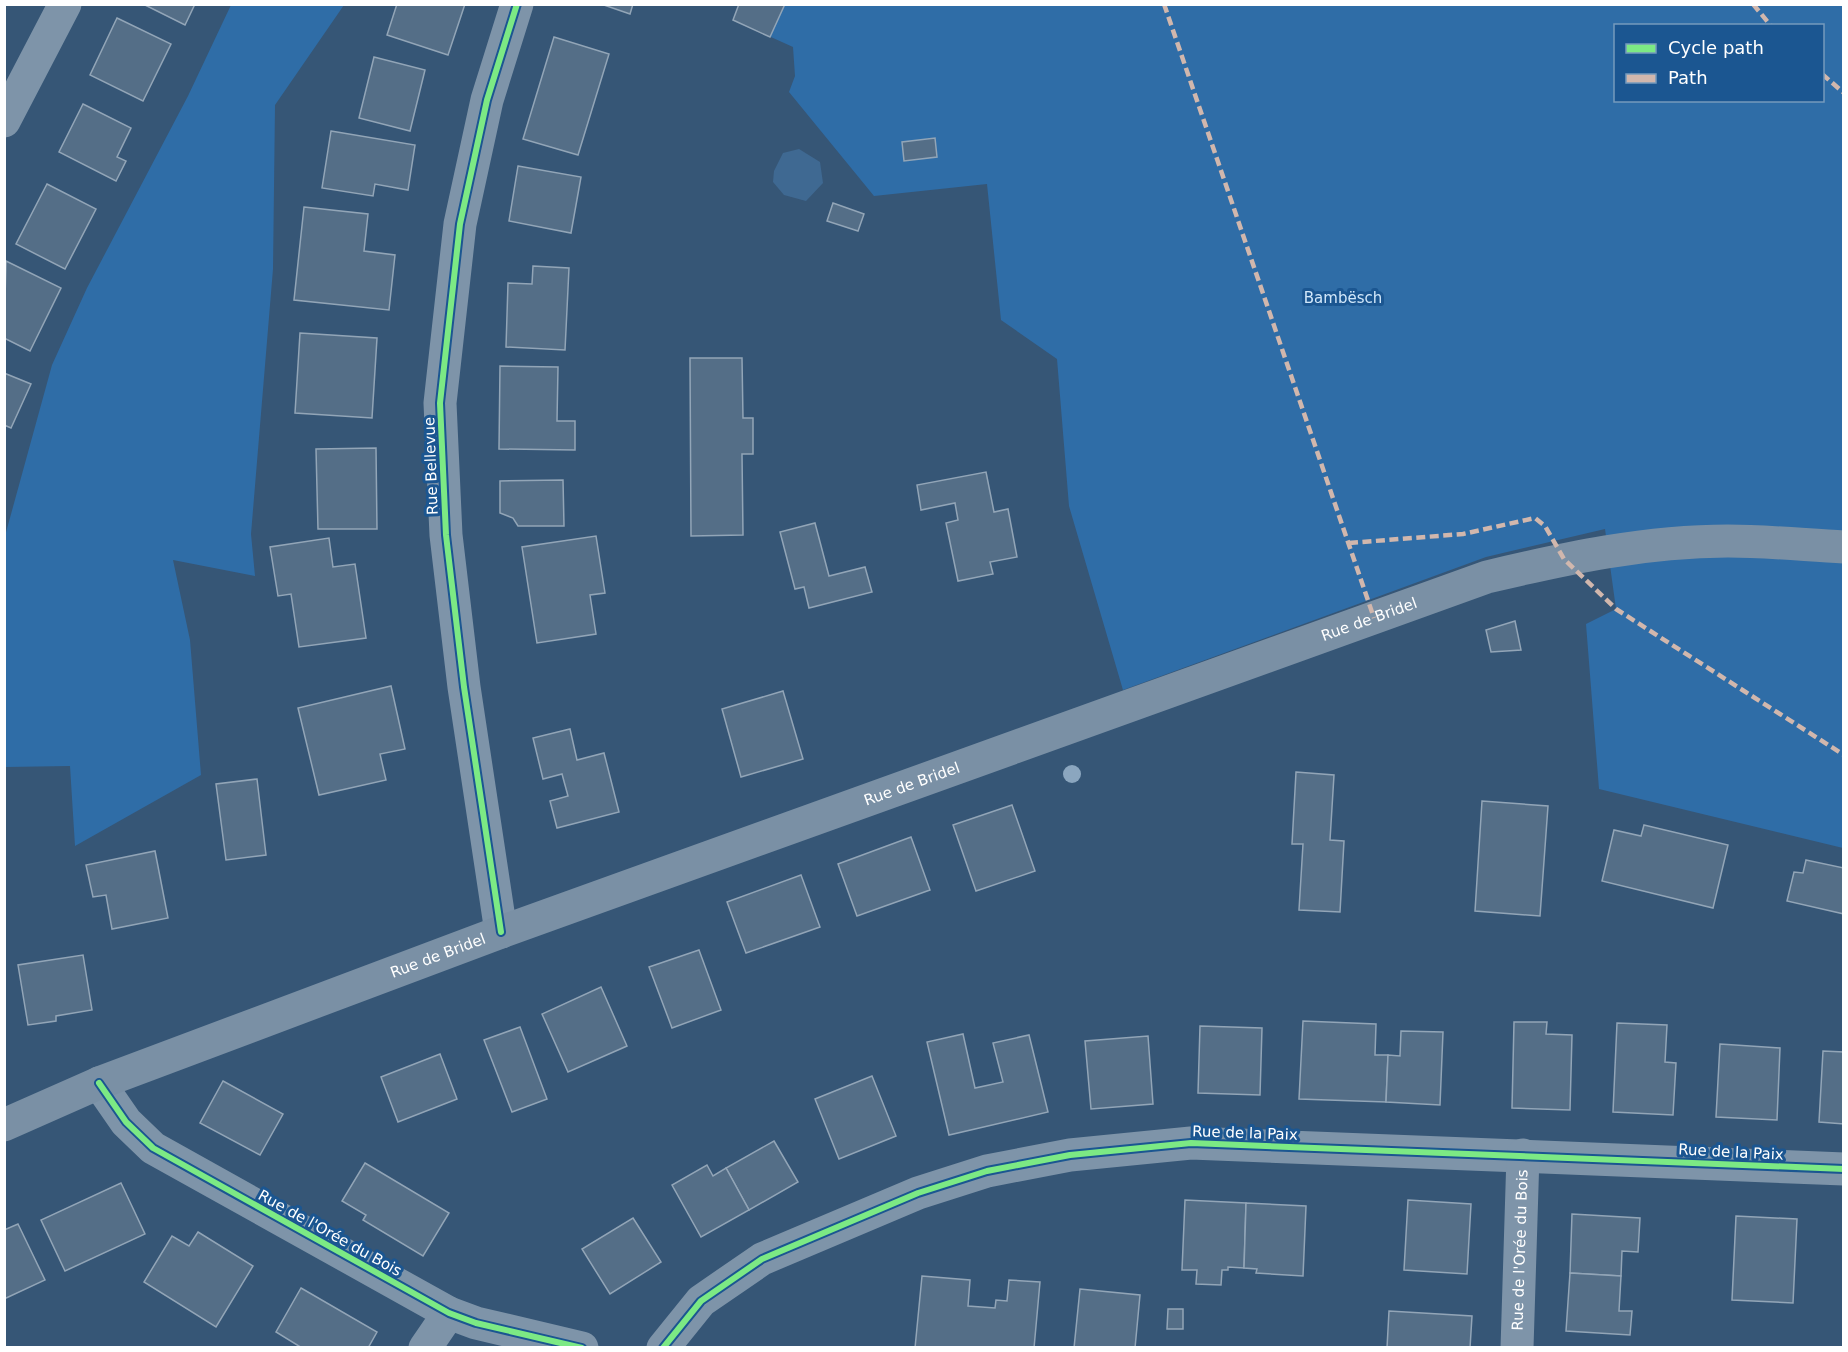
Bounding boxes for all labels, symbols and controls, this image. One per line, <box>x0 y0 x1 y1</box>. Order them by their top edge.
legend <box>1614 24 1824 102</box>
text: Cycle path <box>1668 37 1764 58</box>
text: Path <box>1668 67 1708 88</box>
park label: Bambësch <box>1304 289 1382 307</box>
street label: Rue Bellevue <box>420 417 442 515</box>
street label: Rue de Bridel <box>1319 594 1419 645</box>
street label: Rue de Bridel <box>862 759 962 810</box>
street label: Rue de Bridel <box>388 930 488 982</box>
street label: Rue de la Paix <box>1192 1122 1298 1144</box>
street label: Rue de la Paix <box>1678 1140 1784 1164</box>
street label: Rue de l'Orée du Bois <box>1509 1169 1532 1331</box>
street label: Rue de l'Orée du Bois <box>255 1186 405 1280</box>

